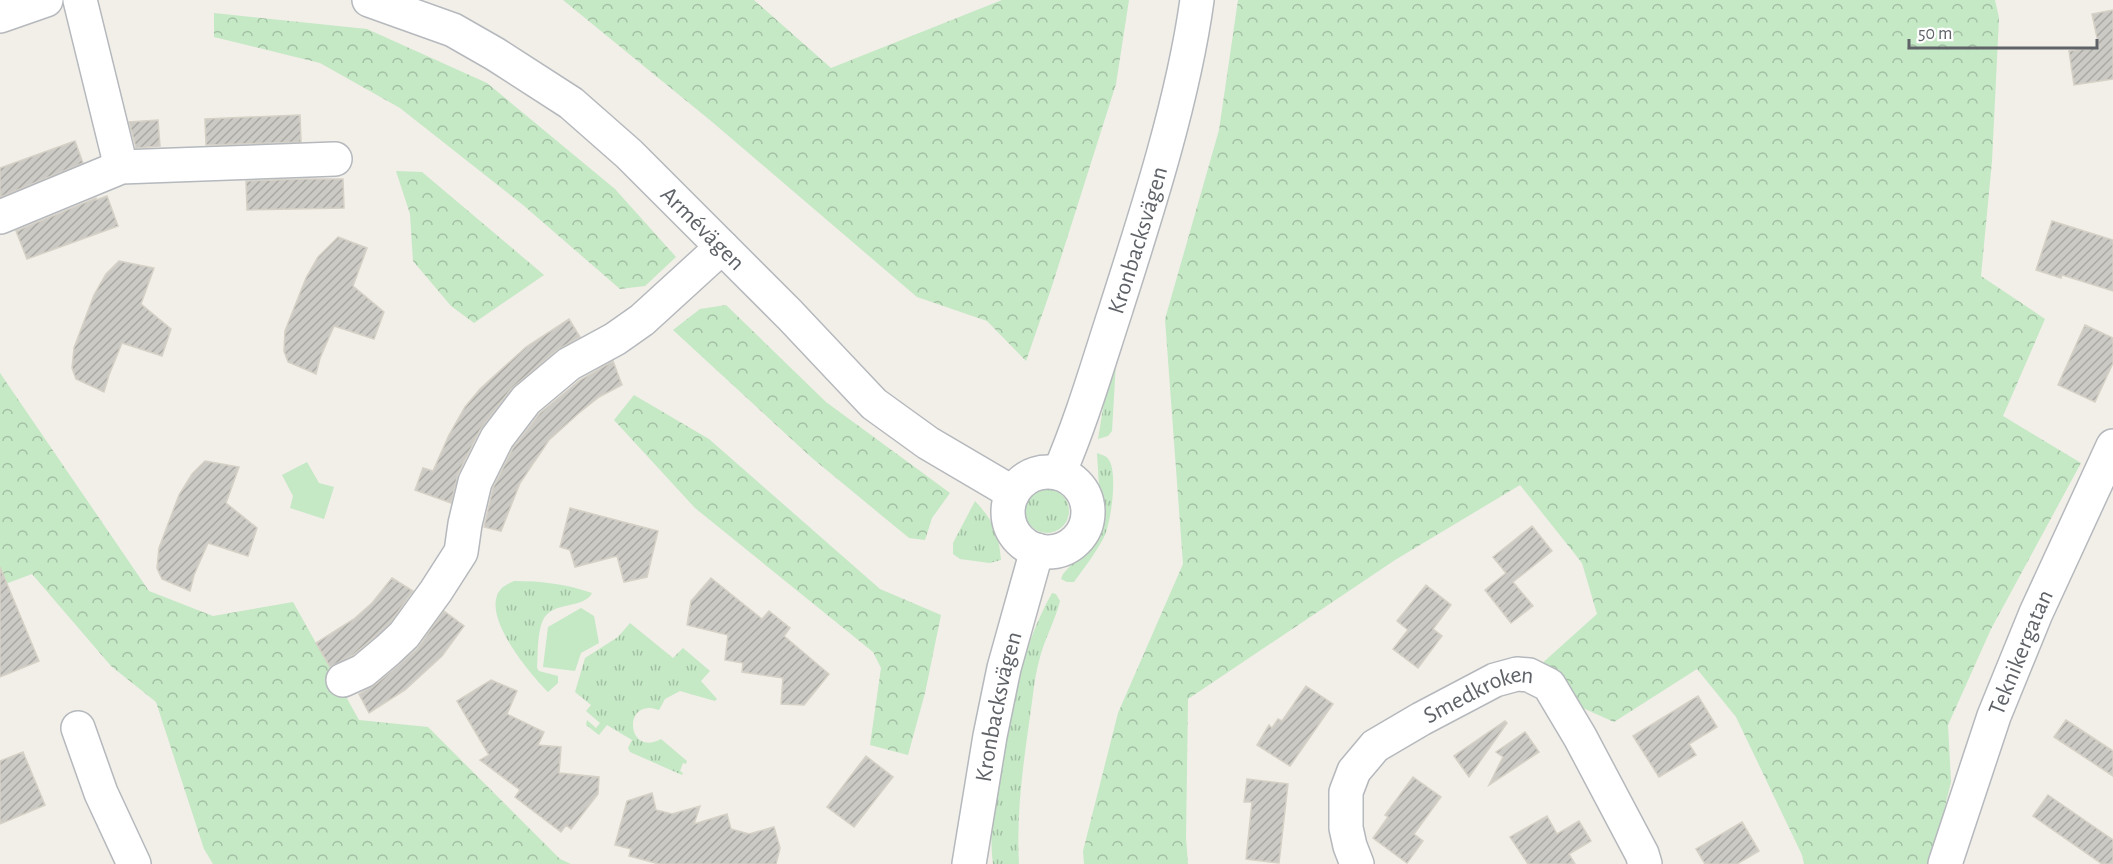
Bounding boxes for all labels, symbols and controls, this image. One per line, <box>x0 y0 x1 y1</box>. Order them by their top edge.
scale bar <box>1909 12 2096 50</box>
text: 50 m <box>1918 25 1952 43</box>
street label: Kronbacksvägen <box>1104 164 1172 317</box>
street label: Armévägen <box>656 182 749 275</box>
street label: Teknikergatan <box>1985 586 2058 719</box>
street label: Kronbacksvägen <box>972 629 1027 784</box>
street label: Smedkroken <box>1420 662 1534 728</box>

